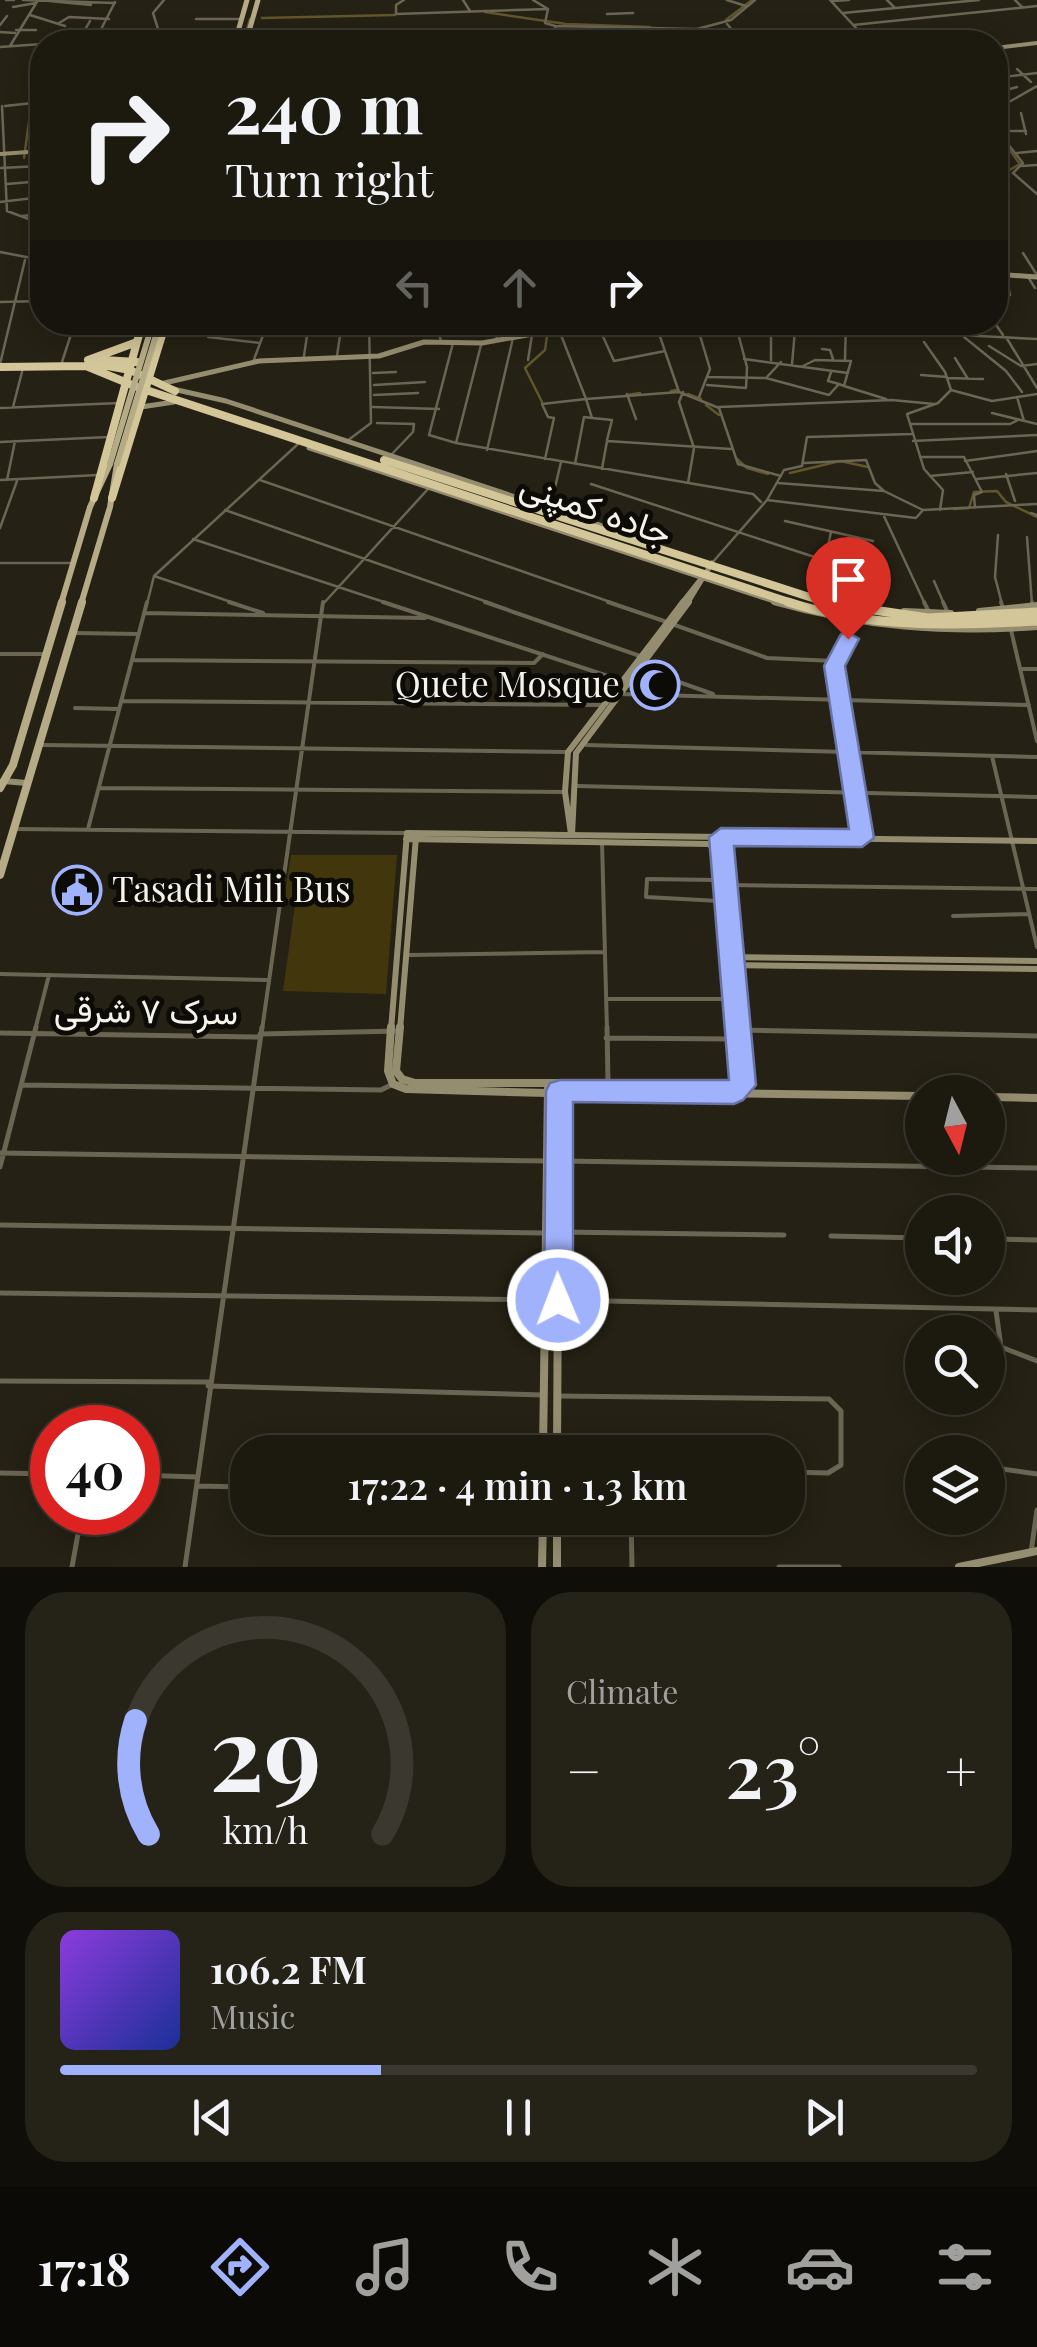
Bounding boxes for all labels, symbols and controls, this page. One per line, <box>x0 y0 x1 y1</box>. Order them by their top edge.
text: 240 m <box>225 58 423 152</box>
icon: right <box>60 70 190 200</box>
text: Turn right <box>225 148 433 208</box>
icon: left <box>387 260 442 315</box>
icon: ahead <box>492 260 547 315</box>
icon: right <box>597 260 652 315</box>
street label: جاده کمپنی <box>514 459 679 557</box>
pin <box>806 537 891 640</box>
icon: arrive <box>821 552 876 607</box>
place label: Quete Mosque <box>395 659 620 706</box>
mosque icon: Quete Mosque <box>629 659 681 711</box>
public building icon: Tasadi Mili Bus <box>51 864 103 916</box>
place label: Tasadi Mili Bus <box>112 864 351 911</box>
street label: سرک ۷ شرقی <box>54 983 238 1035</box>
north arrow <box>905 1075 1005 1175</box>
map controls <box>905 1075 1005 1535</box>
button: sound <box>905 1195 1005 1295</box>
position arrow <box>506 1248 610 1352</box>
button: search <box>905 1315 1005 1415</box>
speed limit sign: 40 <box>30 1405 160 1535</box>
button: layers <box>905 1435 1005 1535</box>
text: 17:22 · 4 min · 1.3 km <box>348 1459 687 1510</box>
text: Climate <box>566 1669 678 1712</box>
text: 29 <box>210 1679 321 1818</box>
text: 23° <box>725 1718 821 1818</box>
text: − <box>566 1732 602 1806</box>
text: + <box>945 1732 977 1806</box>
text: km/h <box>223 1805 308 1853</box>
text: 106.2 FM <box>210 1943 367 1994</box>
text: Music <box>210 1994 295 2037</box>
icon: previous <box>185 2090 240 2145</box>
icon: pause <box>491 2090 546 2145</box>
icon: next <box>797 2090 852 2145</box>
icon: directions <box>205 2232 275 2302</box>
icon: music <box>350 2232 420 2302</box>
icon: phone <box>495 2232 565 2302</box>
icon: climate <box>640 2232 710 2302</box>
icon: car <box>785 2232 855 2302</box>
icon: filters <box>930 2232 1000 2302</box>
text: 17:18 <box>37 2237 131 2297</box>

